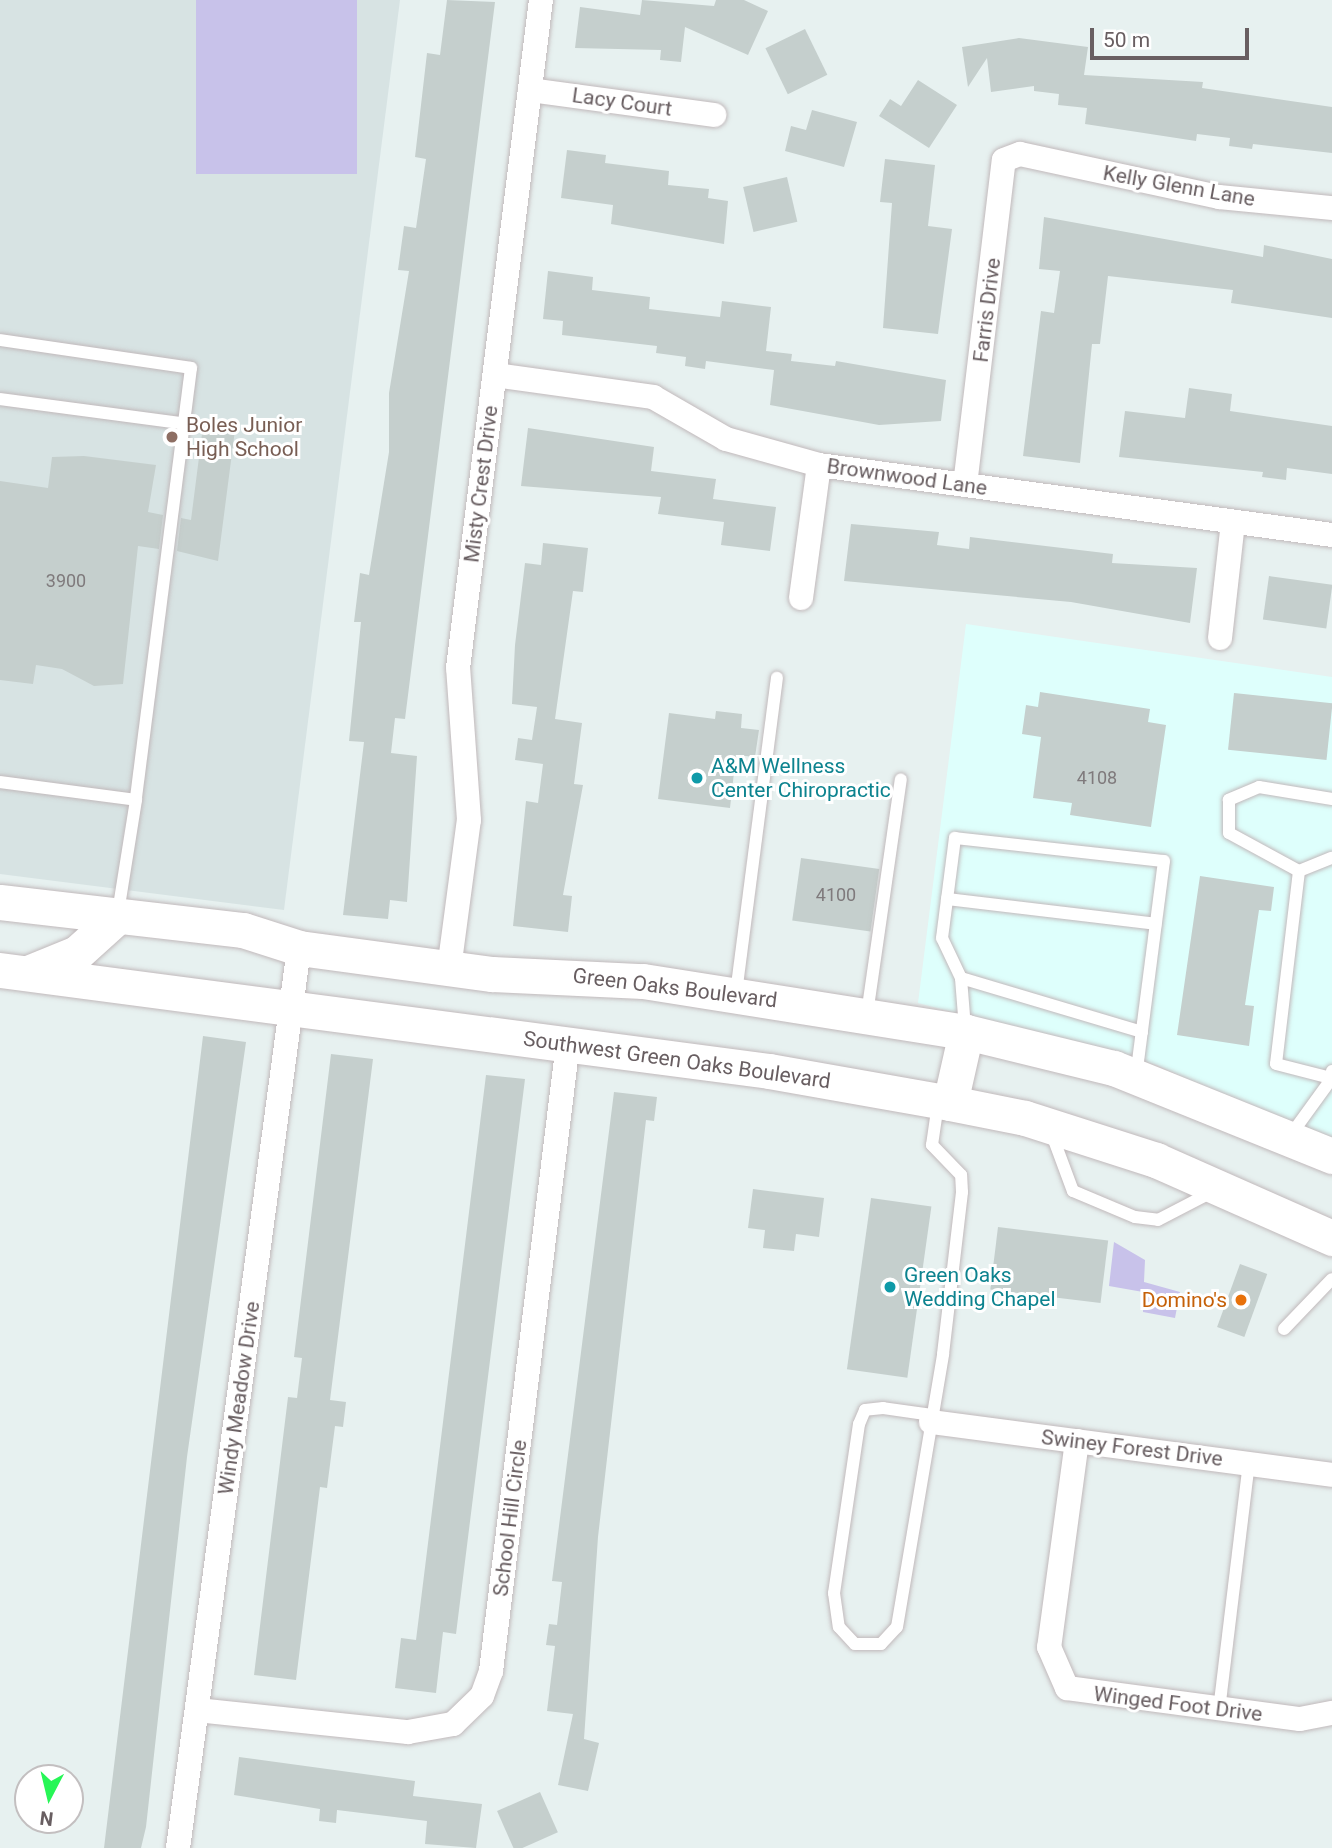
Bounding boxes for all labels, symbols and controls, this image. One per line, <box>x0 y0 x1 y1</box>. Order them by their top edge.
scale bar <box>1094 14 1253 58</box>
text: 50 m <box>1103 28 1150 52</box>
street label: Lacy Court <box>570 83 674 121</box>
street label: Kelly Glenn Lane <box>1101 160 1257 212</box>
street label: Farris Drive <box>968 256 1006 364</box>
street label: Misty Crest Drive <box>459 404 503 564</box>
place label: Boles Junior High School <box>186 412 302 462</box>
marker: Boles Junior High School <box>164 429 180 445</box>
street label: Brownwood Lane <box>825 453 989 501</box>
house number: 3900 <box>46 570 86 592</box>
place label: A&M Wellness Center Chiropractic <box>711 753 891 803</box>
house number: 4108 <box>1077 767 1117 789</box>
marker: A&M Wellness Center Chiropractic <box>689 770 705 786</box>
house number: 4100 <box>816 884 856 906</box>
street label: Green Oaks Boulevard <box>571 963 779 1013</box>
street label: Southwest Green Oaks Boulevard <box>522 1026 832 1094</box>
place label: Green Oaks Wedding Chapel <box>904 1262 1056 1312</box>
marker: Green Oaks Wedding Chapel <box>882 1279 898 1295</box>
place label: Domino's <box>1142 1287 1227 1313</box>
marker: Domino's <box>1233 1292 1249 1308</box>
street label: Windy Meadow Drive <box>213 1300 265 1496</box>
street label: Swiney Forest Drive <box>1040 1424 1224 1472</box>
street label: School Hill Circle <box>488 1438 532 1598</box>
street label: Winged Foot Drive <box>1092 1681 1264 1727</box>
north arrow <box>14 1764 84 1834</box>
text: N <box>39 1806 55 1831</box>

